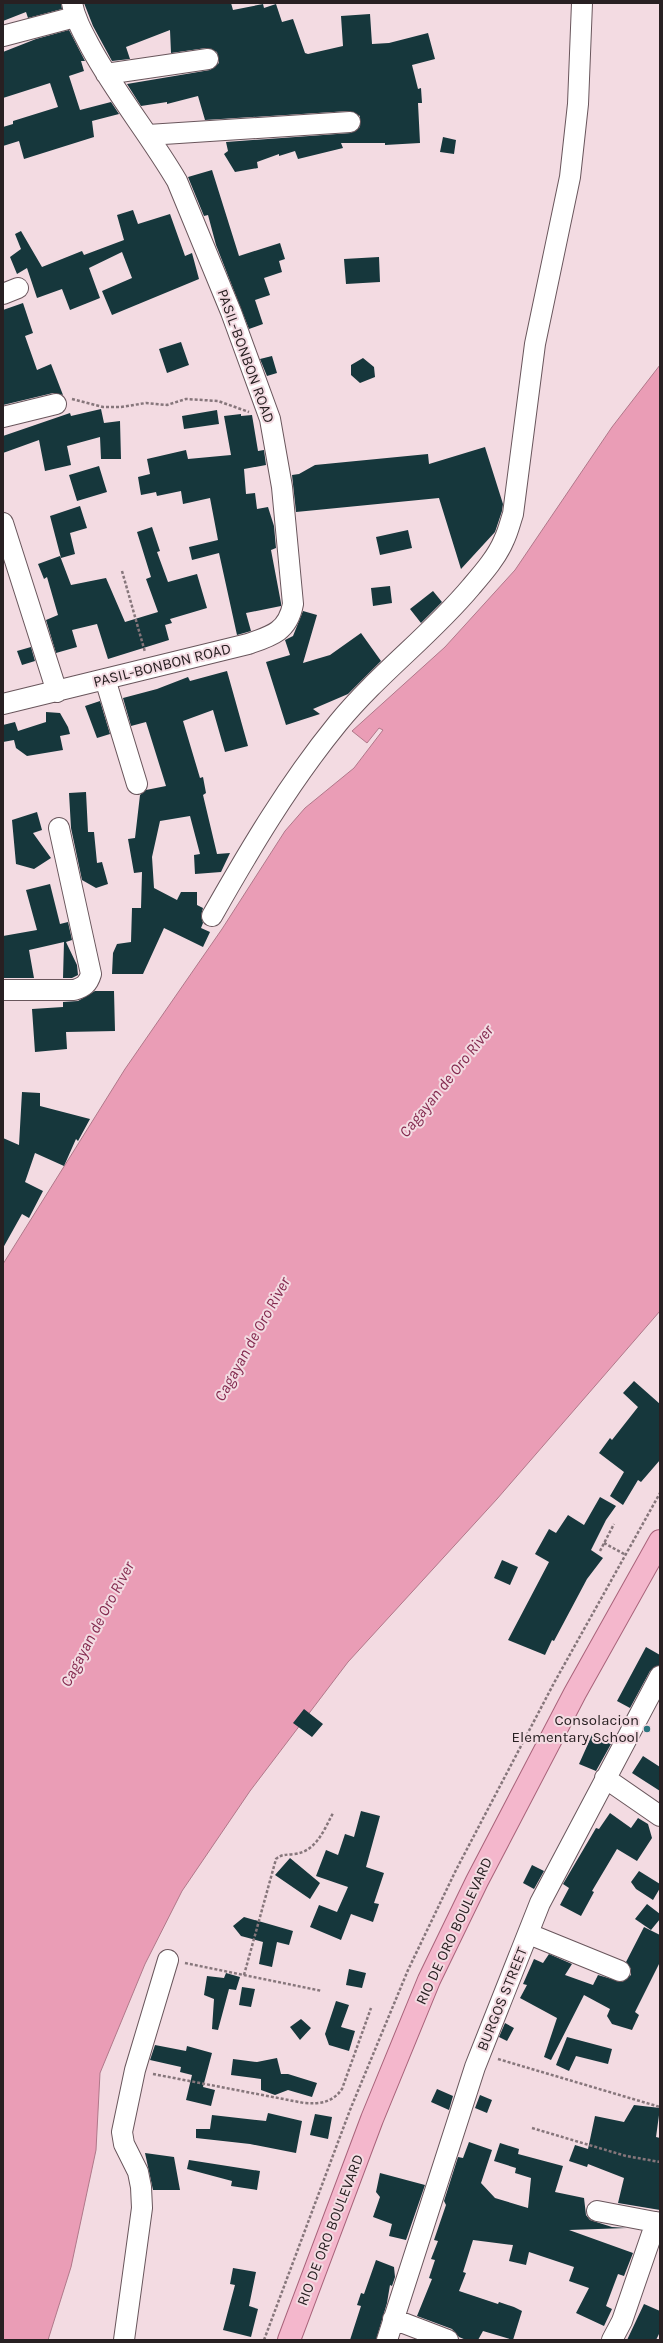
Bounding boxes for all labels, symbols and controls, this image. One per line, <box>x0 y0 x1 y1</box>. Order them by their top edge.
street label: PASIL-BONBON ROAD <box>213 287 279 425</box>
street label: PASIL-BONBON ROAD <box>91 639 233 691</box>
water label: Cagayan de Oro River <box>395 1021 497 1141</box>
water label: Cagayan de Oro River <box>210 1273 294 1404</box>
water label: Cagayan de Oro River <box>56 1558 138 1690</box>
place label: Consolacion Elementary School <box>512 1711 639 1746</box>
marker: Consolacion Elementary School <box>642 1724 652 1734</box>
street label: RIO DE ORO BOULEVARD <box>412 1854 496 2008</box>
street label: BURGOS STREET <box>473 1944 531 2054</box>
street label: RIO DE ORO BOULEVARD <box>293 2152 367 2308</box>

